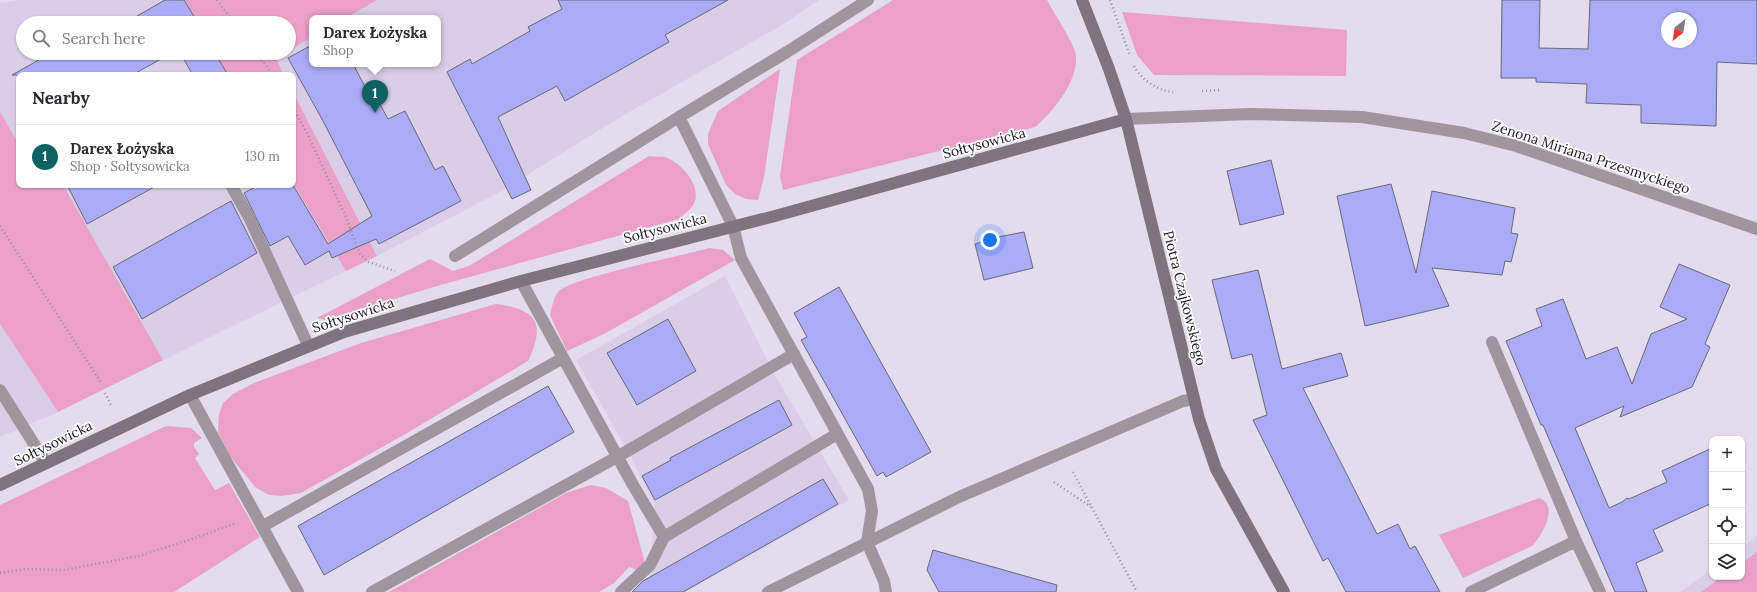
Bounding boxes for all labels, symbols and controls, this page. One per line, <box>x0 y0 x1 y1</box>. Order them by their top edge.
north arrow <box>1661 12 1697 48</box>
popup <box>309 15 441 67</box>
search box <box>16 16 296 60</box>
text: Darex Łożyska <box>323 23 427 42</box>
icon: search <box>30 27 52 49</box>
text: Search here <box>62 29 145 48</box>
text: Shop <box>323 42 354 59</box>
pin: 1 <box>362 80 388 113</box>
text: Nearby <box>32 87 90 109</box>
street label: Zenona Miriama Przesmyckiego <box>1490 116 1692 198</box>
street label: Sołtysowicka <box>941 123 1027 163</box>
text: Darex Łożyska <box>70 139 174 158</box>
text: 1 <box>42 148 48 165</box>
text: 130 m <box>245 148 280 165</box>
text: Shop · Sołtysowicka <box>70 158 190 175</box>
street label: Sołtysowicka <box>622 209 708 247</box>
street label: Piotra Czajkowskiego <box>1159 229 1211 367</box>
your location <box>980 230 1000 250</box>
street label: Sołtysowicka <box>310 293 396 337</box>
street label: Sołtysowicka <box>11 416 95 470</box>
map controls <box>1709 436 1745 580</box>
button: + <box>1709 436 1745 472</box>
button: − <box>1709 472 1745 508</box>
button: locate <box>1709 508 1745 544</box>
button: layers <box>1709 544 1745 580</box>

